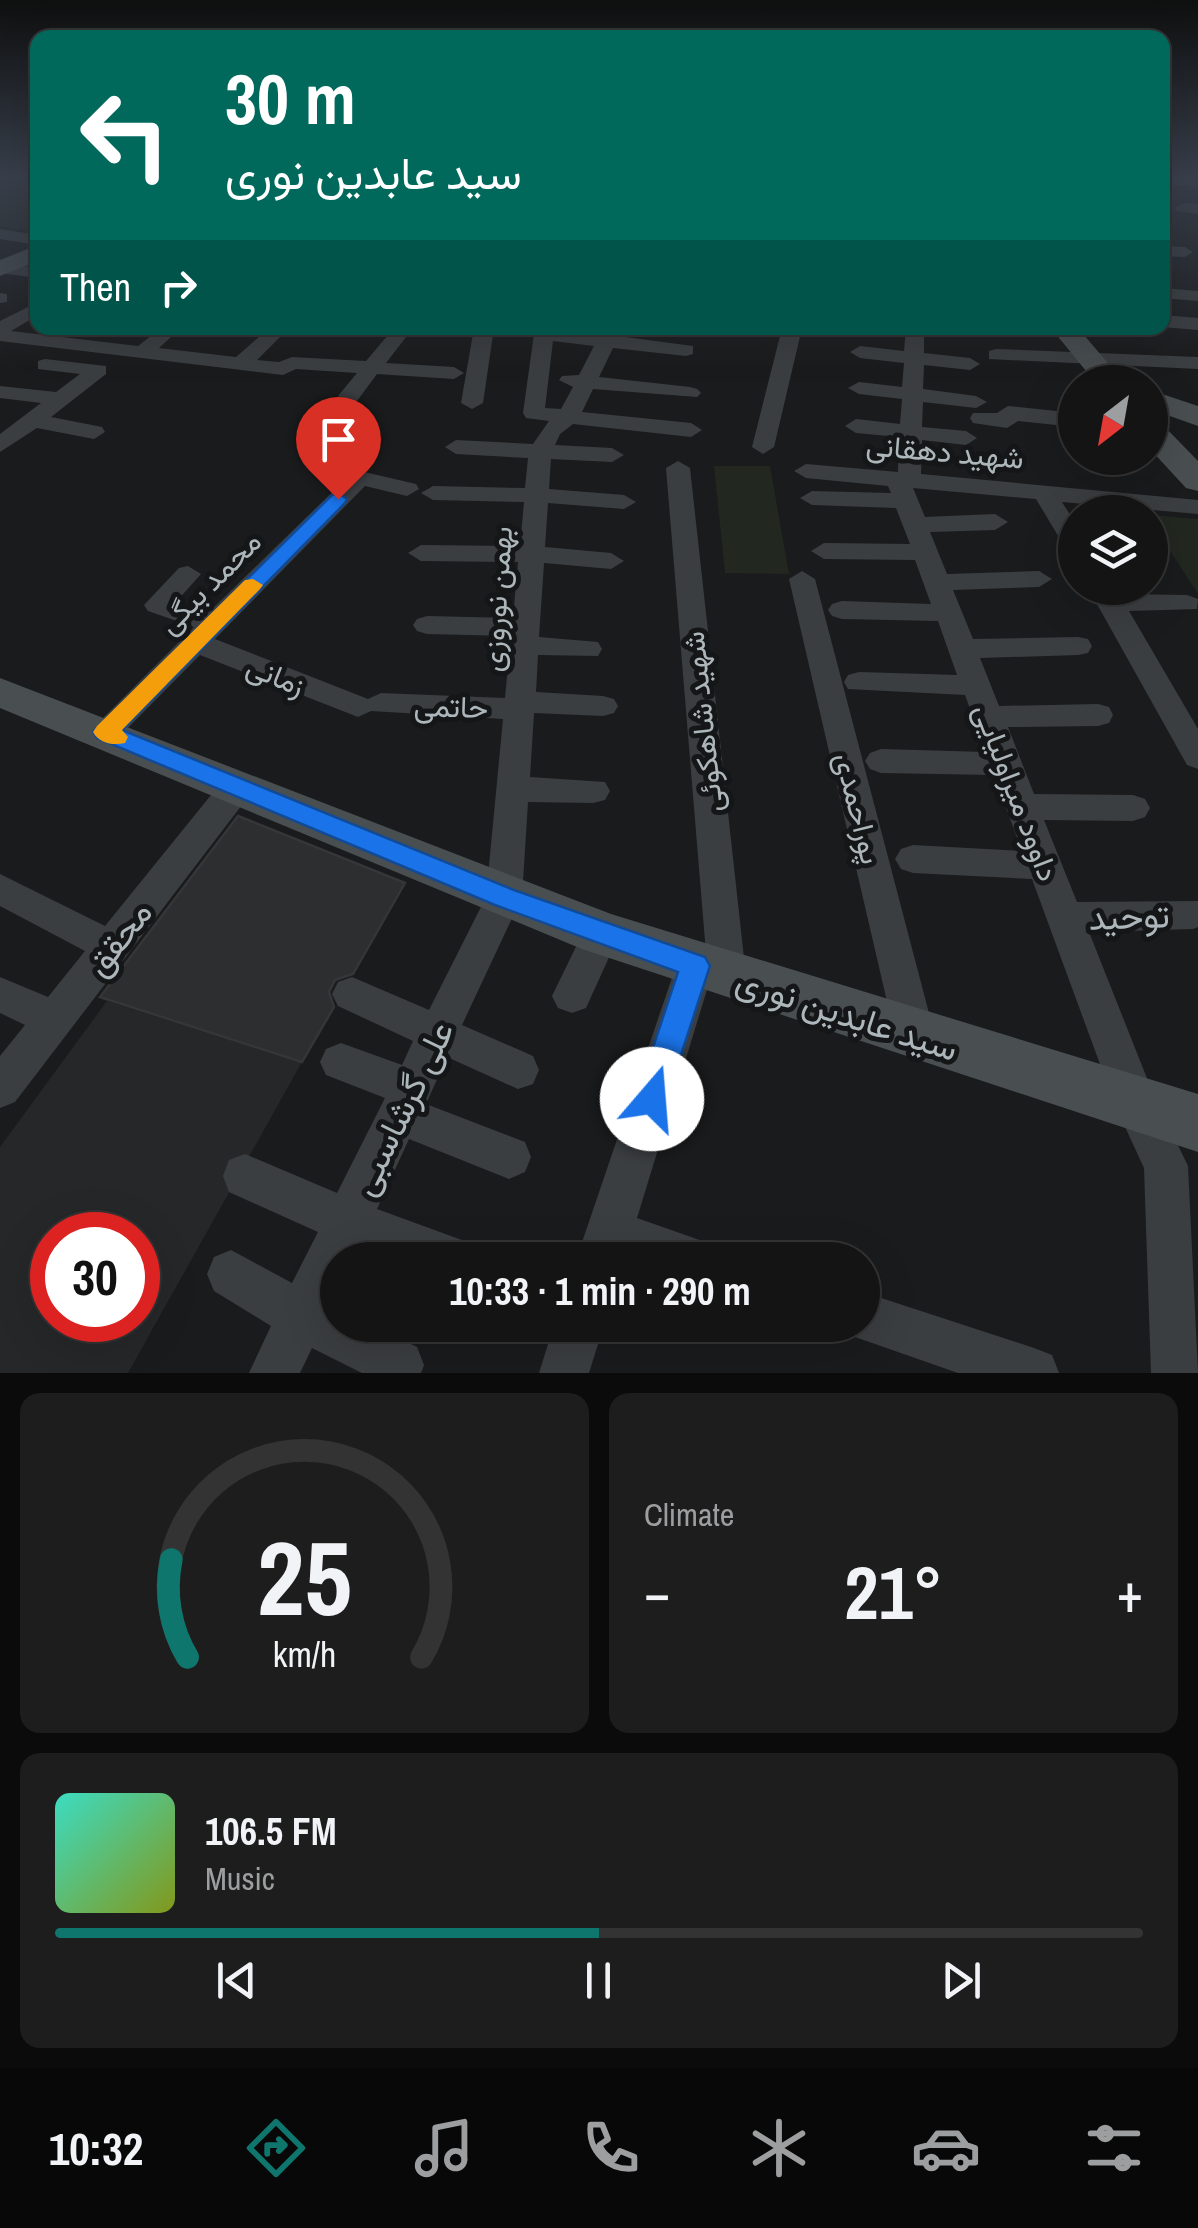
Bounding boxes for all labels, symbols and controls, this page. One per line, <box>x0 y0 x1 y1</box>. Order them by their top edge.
text: 30 m <box>225 52 356 146</box>
icon: left <box>60 70 190 200</box>
text: سید عابدین نوری <box>225 142 522 203</box>
icon: right <box>151 260 206 315</box>
text: Then <box>60 262 131 313</box>
north arrow <box>1058 365 1168 475</box>
map controls <box>1058 365 1168 605</box>
pin <box>296 397 381 500</box>
icon: arrive <box>311 412 366 467</box>
street label: شهید دهقانی <box>864 424 1026 478</box>
button: layers <box>1058 495 1168 605</box>
street label: محمد بیگی <box>149 522 269 642</box>
street label: بهمن نوروزی <box>471 525 521 673</box>
street label: شهید شاهکوئی <box>673 629 731 815</box>
street label: زمانی <box>241 645 311 705</box>
street label: حاتمی <box>413 685 489 727</box>
street label: داوود میراولیایی <box>965 697 1069 887</box>
street label: پوراحمدی <box>825 748 892 868</box>
street label: محقق <box>74 890 162 986</box>
street label: توحید <box>1088 891 1170 941</box>
street label: سید عابدین نوری <box>730 956 964 1072</box>
street label: علی گرشاسبی <box>339 1013 465 1203</box>
position arrow <box>600 1047 704 1151</box>
speed limit sign: 30 <box>30 1212 160 1342</box>
text: 10:33 · 1 min · 290 m <box>449 1266 751 1317</box>
text: Climate <box>644 1493 734 1536</box>
text: 25 <box>257 1507 352 1647</box>
text: 21° <box>844 1541 943 1642</box>
text: − <box>644 1555 670 1629</box>
text: + <box>1117 1555 1143 1629</box>
text: km/h <box>273 1630 336 1678</box>
text: 106.5 FM <box>205 1806 337 1857</box>
text: Music <box>205 1857 275 1900</box>
icon: previous <box>209 1953 264 2008</box>
icon: pause <box>571 1953 626 2008</box>
icon: next <box>934 1953 989 2008</box>
icon: directions <box>241 2113 311 2183</box>
icon: music <box>409 2113 479 2183</box>
icon: phone <box>576 2113 646 2183</box>
icon: climate <box>744 2113 814 2183</box>
icon: car <box>911 2113 981 2183</box>
icon: filters <box>1079 2113 1149 2183</box>
text: 10:32 <box>49 2118 143 2179</box>

